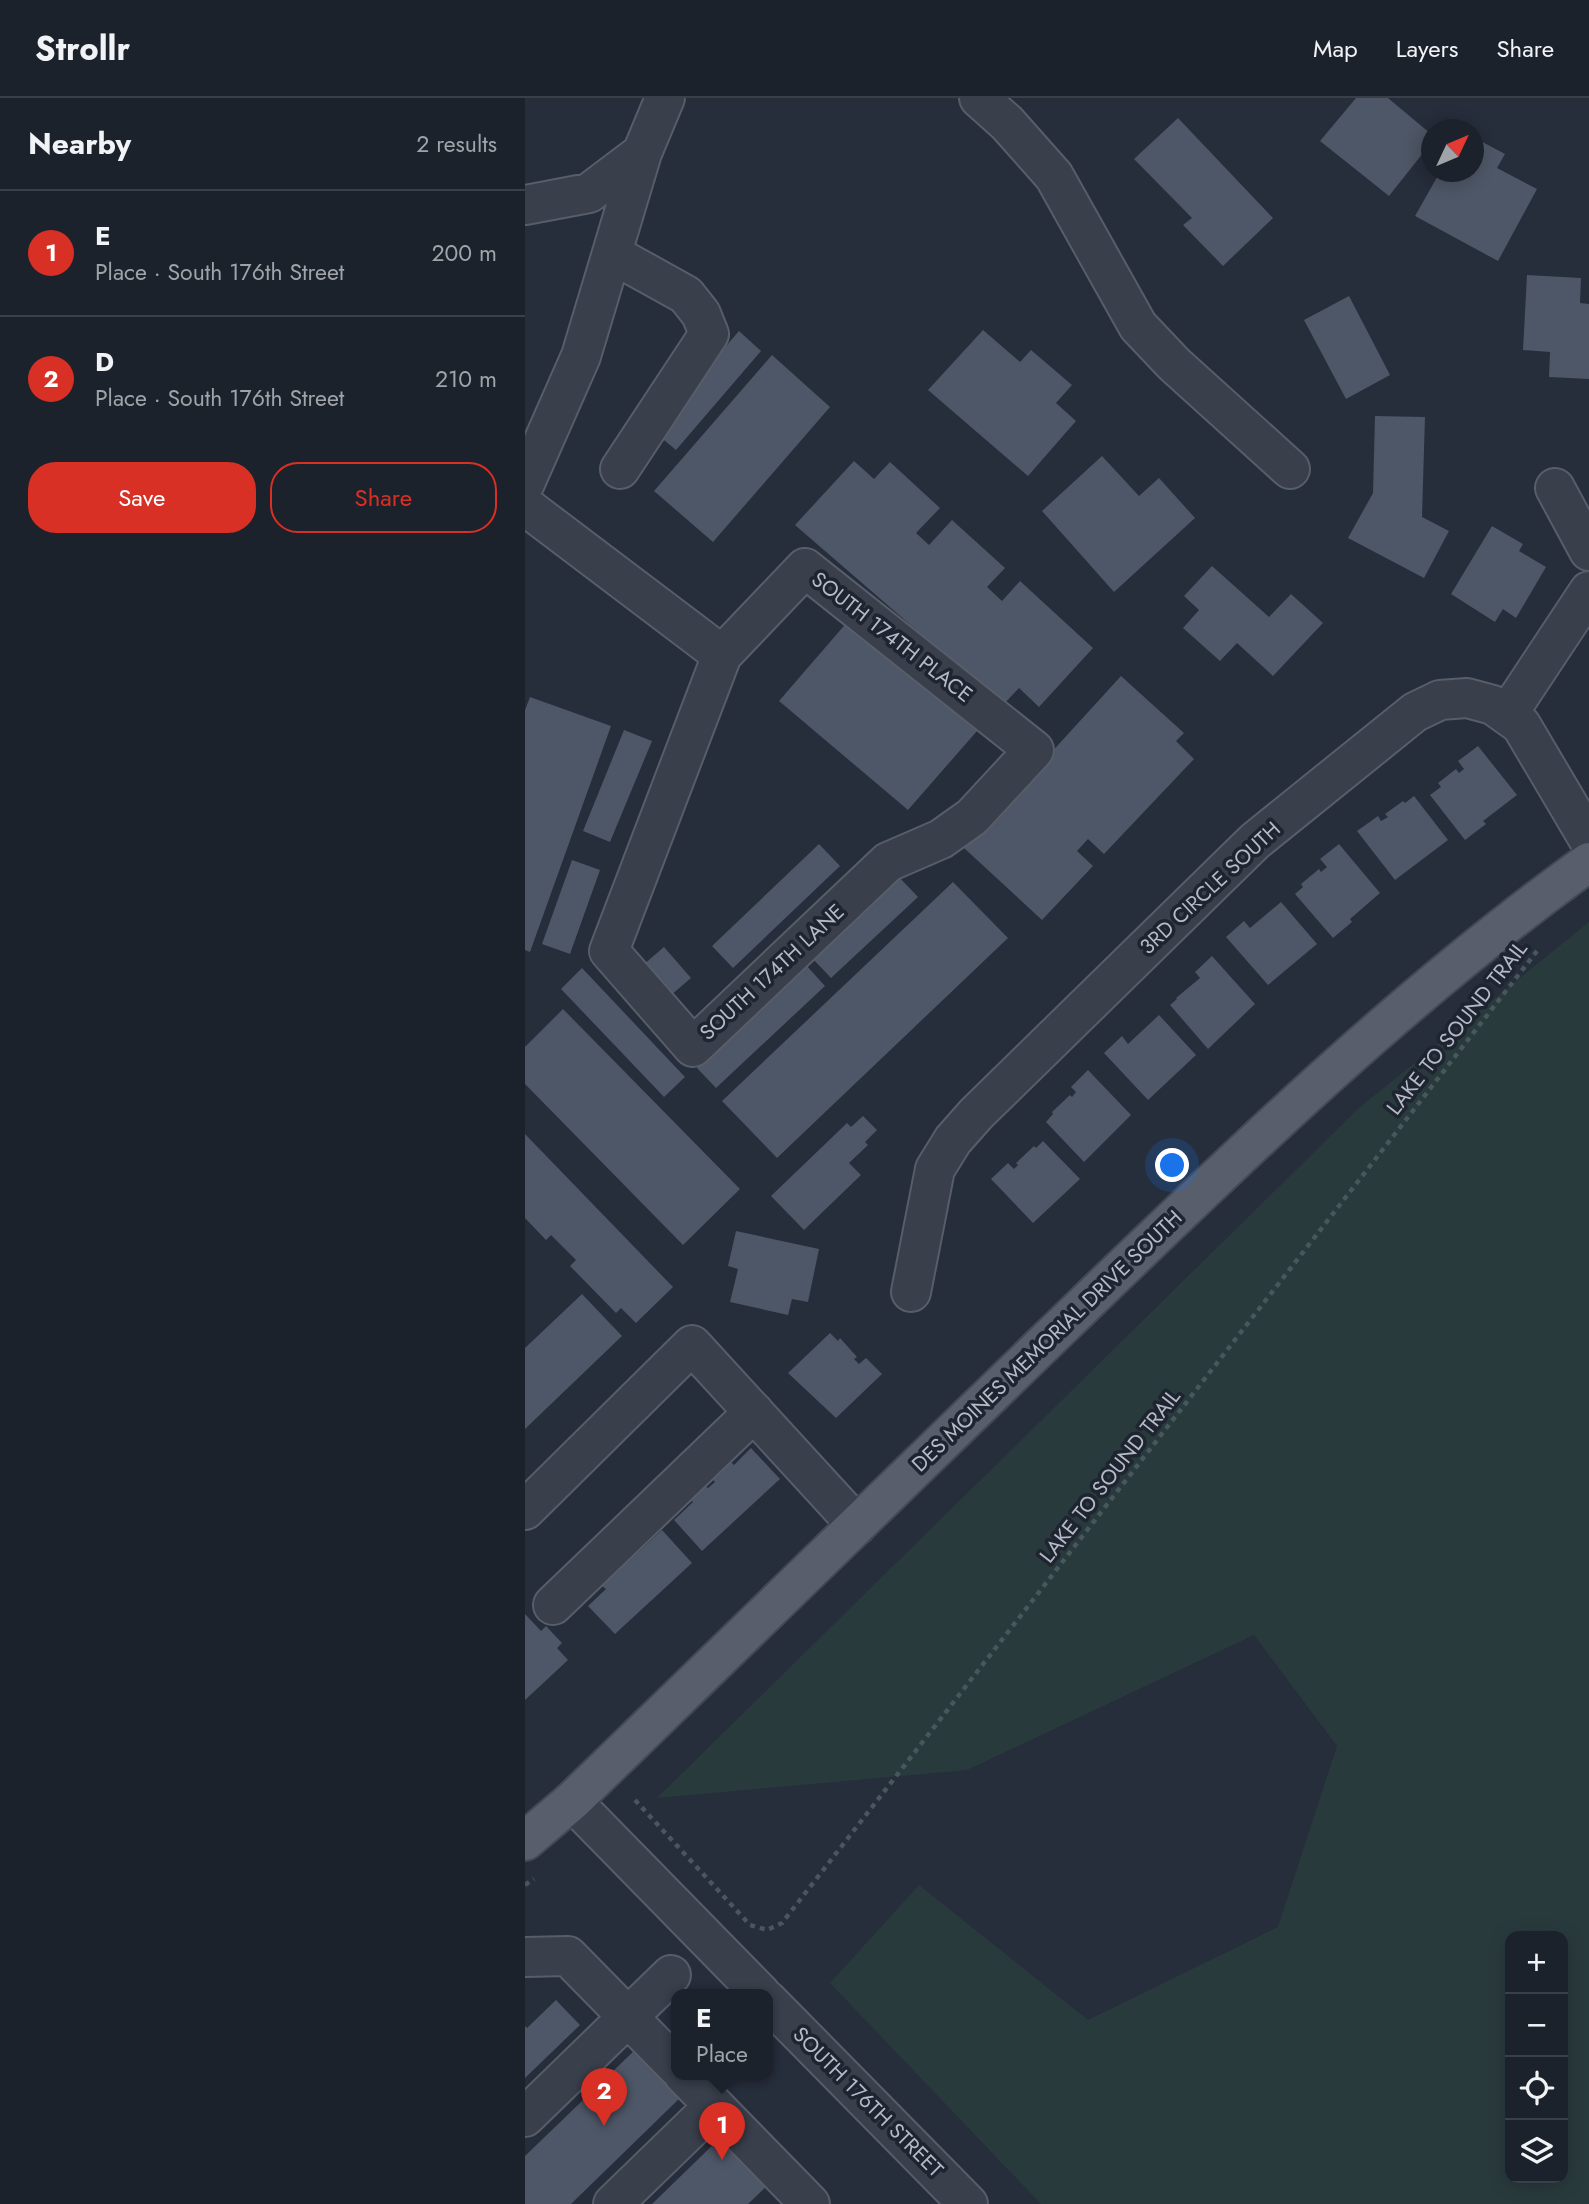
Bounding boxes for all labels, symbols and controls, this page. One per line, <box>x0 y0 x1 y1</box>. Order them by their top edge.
text: Strollr <box>35 25 130 72</box>
text: Map <box>1313 31 1358 66</box>
text: Layers <box>1396 31 1458 66</box>
text: Share <box>1496 31 1554 66</box>
north arrow <box>1421 119 1484 182</box>
text: Nearby <box>28 122 131 165</box>
text: 2 results <box>416 127 497 161</box>
text: E <box>95 217 111 255</box>
text: 1 <box>45 236 57 270</box>
text: 200 m <box>431 236 497 270</box>
text: Place · South 176th Street <box>95 255 344 289</box>
text: D <box>95 343 114 381</box>
text: 2 <box>43 362 59 396</box>
text: 210 m <box>435 362 497 396</box>
text: Place · South 176th Street <box>95 381 344 415</box>
button: Save <box>28 462 256 533</box>
button: Share <box>270 462 497 533</box>
street label: SOUTH 174TH PLACE <box>805 565 979 709</box>
street label: 3RD CIRCLE SOUTH <box>1133 815 1287 961</box>
street label: SOUTH 174TH LANE <box>693 897 851 1047</box>
street label: LAKE TO SOUND TRAIL <box>1380 934 1535 1121</box>
your location <box>1155 1148 1189 1182</box>
street label: DES MOINES MEMORIAL DRIVE SOUTH <box>905 1203 1189 1479</box>
street label: LAKE TO SOUND TRAIL <box>1033 1382 1188 1569</box>
map controls <box>1505 1931 1568 2183</box>
button: + <box>1505 1931 1568 1994</box>
popup <box>671 1989 773 2080</box>
button: − <box>1505 1994 1568 2057</box>
text: E <box>696 1999 712 2037</box>
street label: SOUTH 176TH STREET <box>786 2020 950 2184</box>
text: Place <box>696 2037 748 2071</box>
button: locate <box>1505 2057 1568 2120</box>
pin: 2 <box>581 2068 627 2126</box>
pin: 1 <box>699 2102 745 2160</box>
button: layers <box>1505 2120 1568 2183</box>

